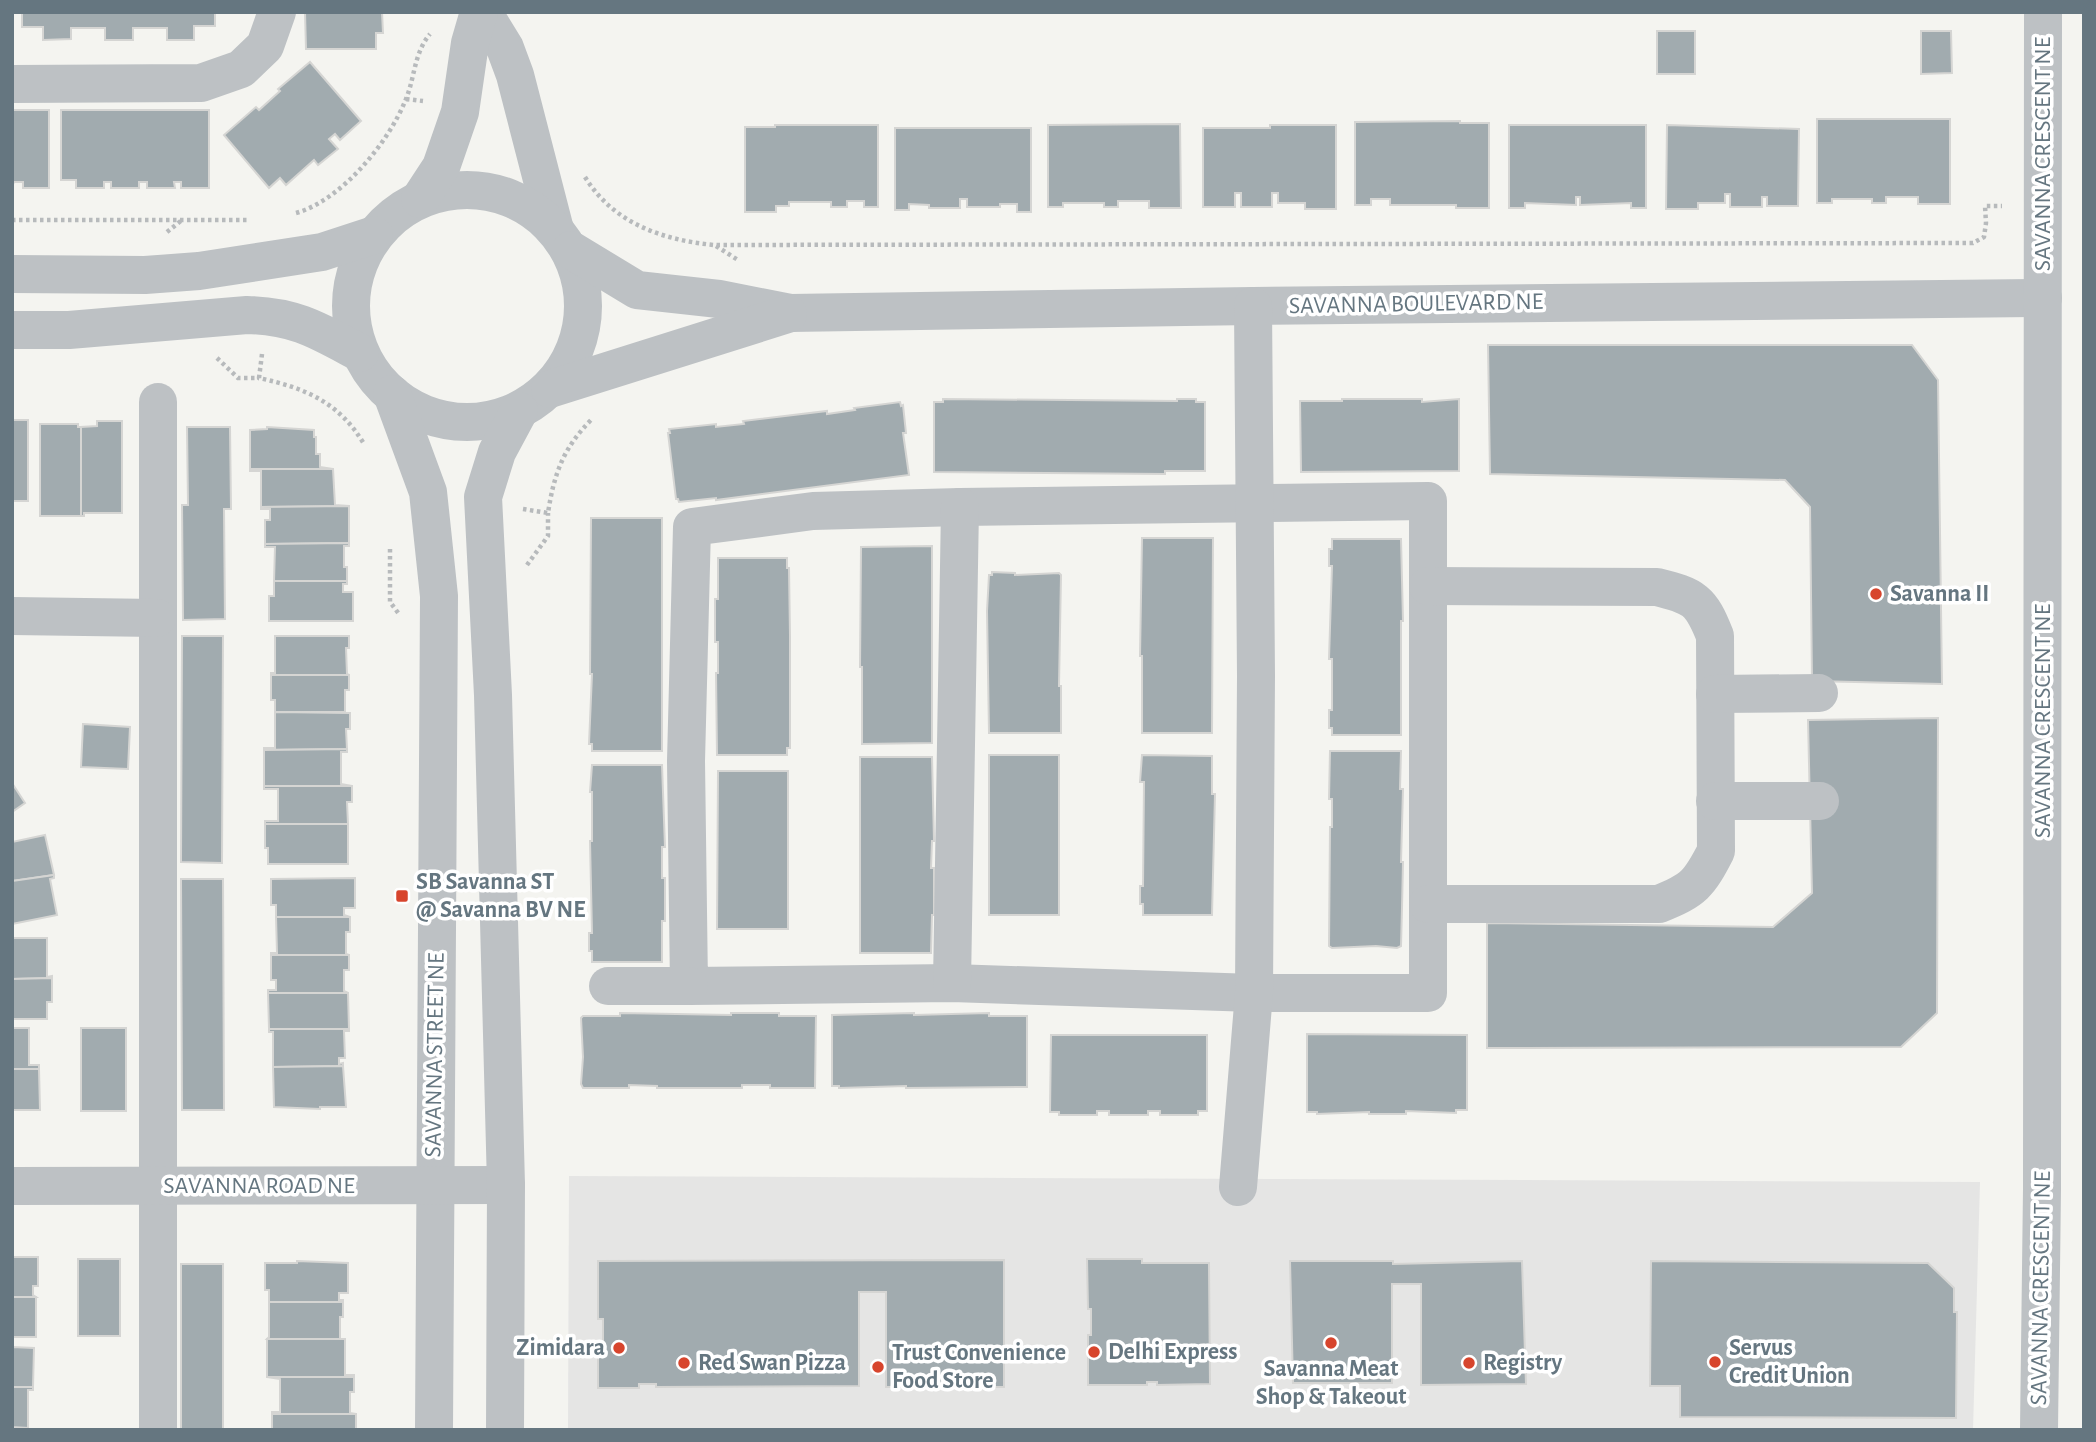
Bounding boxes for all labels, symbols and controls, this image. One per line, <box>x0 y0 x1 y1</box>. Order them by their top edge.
street label: SAVANNA CRESCENT NE <box>2031 36 2055 271</box>
street label: SAVANNA BOULEVARD NE <box>1289 290 1544 318</box>
place label: Savanna II <box>1890 582 1989 606</box>
marker: Savanna II <box>1868 586 1884 602</box>
street label: SAVANNA CRESCENT NE <box>2031 603 2055 838</box>
place label: SB Savanna ST @ Savanna BV NE <box>416 870 585 922</box>
marker: SB Savanna ST @ Savanna BV NE <box>394 888 410 904</box>
street label: SAVANNA STREET NE <box>421 952 449 1158</box>
street label: SAVANNA CRESCENT NE <box>2027 1170 2055 1406</box>
street label: SAVANNA ROAD NE <box>163 1174 355 1198</box>
marker: Savanna Meat Shop & Takeout <box>1323 1335 1339 1351</box>
place label: Zimidara <box>516 1336 605 1360</box>
place label: Servus Credit Union <box>1729 1336 1850 1388</box>
marker: Zimidara <box>611 1340 627 1356</box>
place label: Delhi Express <box>1108 1340 1238 1364</box>
place label: Trust Convenience Food Store <box>892 1341 1066 1393</box>
marker: Delhi Express <box>1086 1344 1102 1360</box>
place label: Red Swan Pizza <box>698 1351 846 1375</box>
place label: Registry <box>1483 1351 1563 1375</box>
marker: Servus Credit Union <box>1707 1354 1723 1370</box>
marker: Red Swan Pizza <box>676 1355 692 1371</box>
marker: Registry <box>1461 1355 1477 1371</box>
place label: Savanna Meat Shop & Takeout <box>1256 1357 1406 1409</box>
marker: Trust Convenience Food Store <box>870 1359 886 1375</box>

